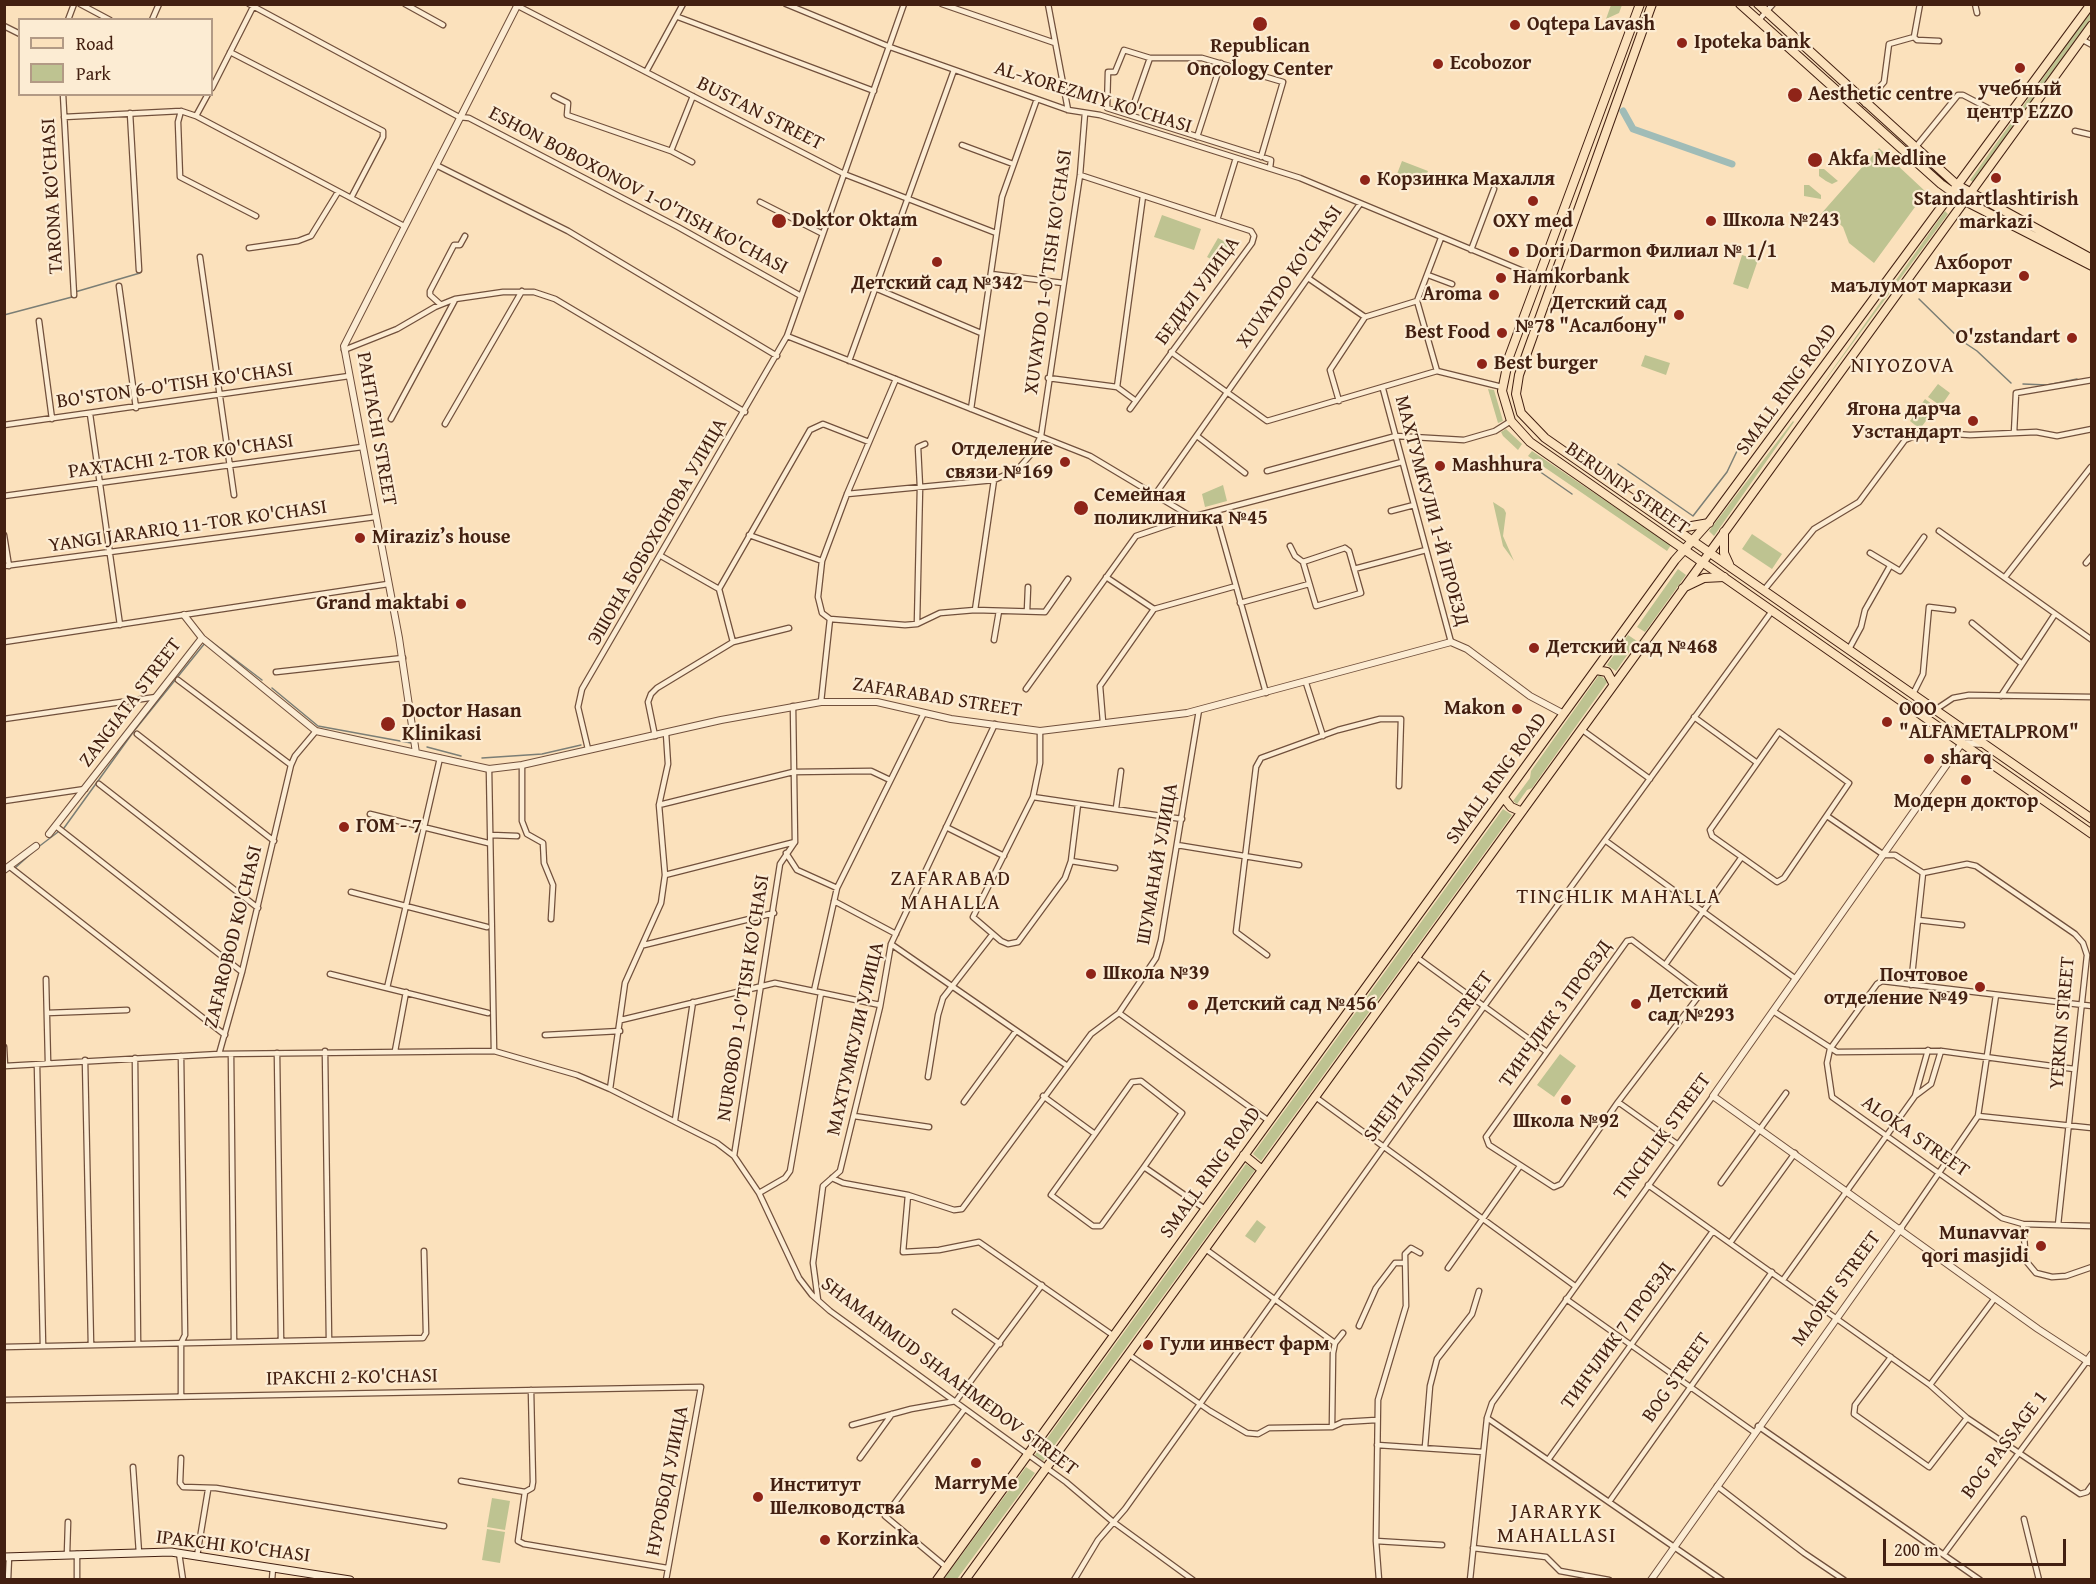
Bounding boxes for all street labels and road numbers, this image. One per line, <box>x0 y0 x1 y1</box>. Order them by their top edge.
street label: AL-XOREZMIY KO'CHASI <box>991 57 1195 139</box>
street label: BUSTАN STREET <box>693 72 827 156</box>
street label: ESHON BOBOXONOV 1-O'TISH KO'CHASI <box>484 102 792 280</box>
street label: TARONA KO'CHASI <box>37 117 69 275</box>
street label: XUVAYDO 1-O'TISH KO'CHASI <box>1020 148 1078 396</box>
street label: XUVAYDO KO'CHASI <box>1232 201 1348 353</box>
street label: БЕДИЛ УЛИЦА <box>1151 232 1245 350</box>
street label: SMALL RING ROAD <box>1731 320 1843 460</box>
street label: PAHTACHI STREET <box>351 350 401 508</box>
street label: BO'STON 6-O'TISH KO'CHASI <box>55 358 295 414</box>
street label: МАХТУМКУЛИ 1-Й ПРОЕЗД <box>1389 393 1473 629</box>
street label: ЭШОНА БОБОХОНОВА УЛИЦА <box>583 414 733 650</box>
street label: PAXTACHI 2-TOR KO'CHASI <box>67 429 295 485</box>
street label: BERUNIY STREET <box>1560 437 1694 541</box>
street label: YANGI JARARIQ 11-TOR KO'CHASI <box>47 496 329 558</box>
street label: ZANGIATA STREET <box>75 634 187 772</box>
street label: ZAFARABAD STREET <box>851 673 1023 723</box>
street label: SMALL RING ROAD <box>1441 709 1553 849</box>
street label: ШУМАНАЙ УЛИЦА <box>1132 781 1184 947</box>
street label: ZAFAROBOD KO'CHASI <box>200 843 268 1031</box>
street label: NUROBOD 1-O'TISH KO'CHASI <box>713 873 775 1123</box>
street label: ТИНЧЛИК 3 ПРОЕЗД <box>1495 936 1617 1092</box>
street label: МАХТУМКУЛИ УЛИЦА <box>822 940 890 1138</box>
street label: YERKIN STREET <box>2045 956 2081 1090</box>
street label: SHEJH ZAJNIDIN STREET <box>1359 967 1499 1147</box>
street label: TINCHLIK STREET <box>1609 1069 1717 1205</box>
street label: ALOKA STREET <box>1856 1091 1974 1183</box>
street label: SMALL RING ROAD <box>1155 1103 1267 1243</box>
street label: MAORIF STREET <box>1787 1227 1887 1351</box>
street label: ТИНЧЛИК 7 ПРОЕЗД <box>1557 1258 1679 1414</box>
street label: SHAMAHMUD SHAAHMEDOV STREET <box>816 1273 1082 1481</box>
street label: BOG STREET <box>1637 1329 1717 1427</box>
street label: IPAKCHI 2-KO'CHASI <box>266 1365 438 1391</box>
street label: BOG PASSAGE 1 <box>1957 1386 2053 1504</box>
street label: НУРОБОД УЛИЦА <box>642 1404 694 1558</box>
street label: IPAKCHI KO'CHASI <box>155 1526 311 1568</box>

